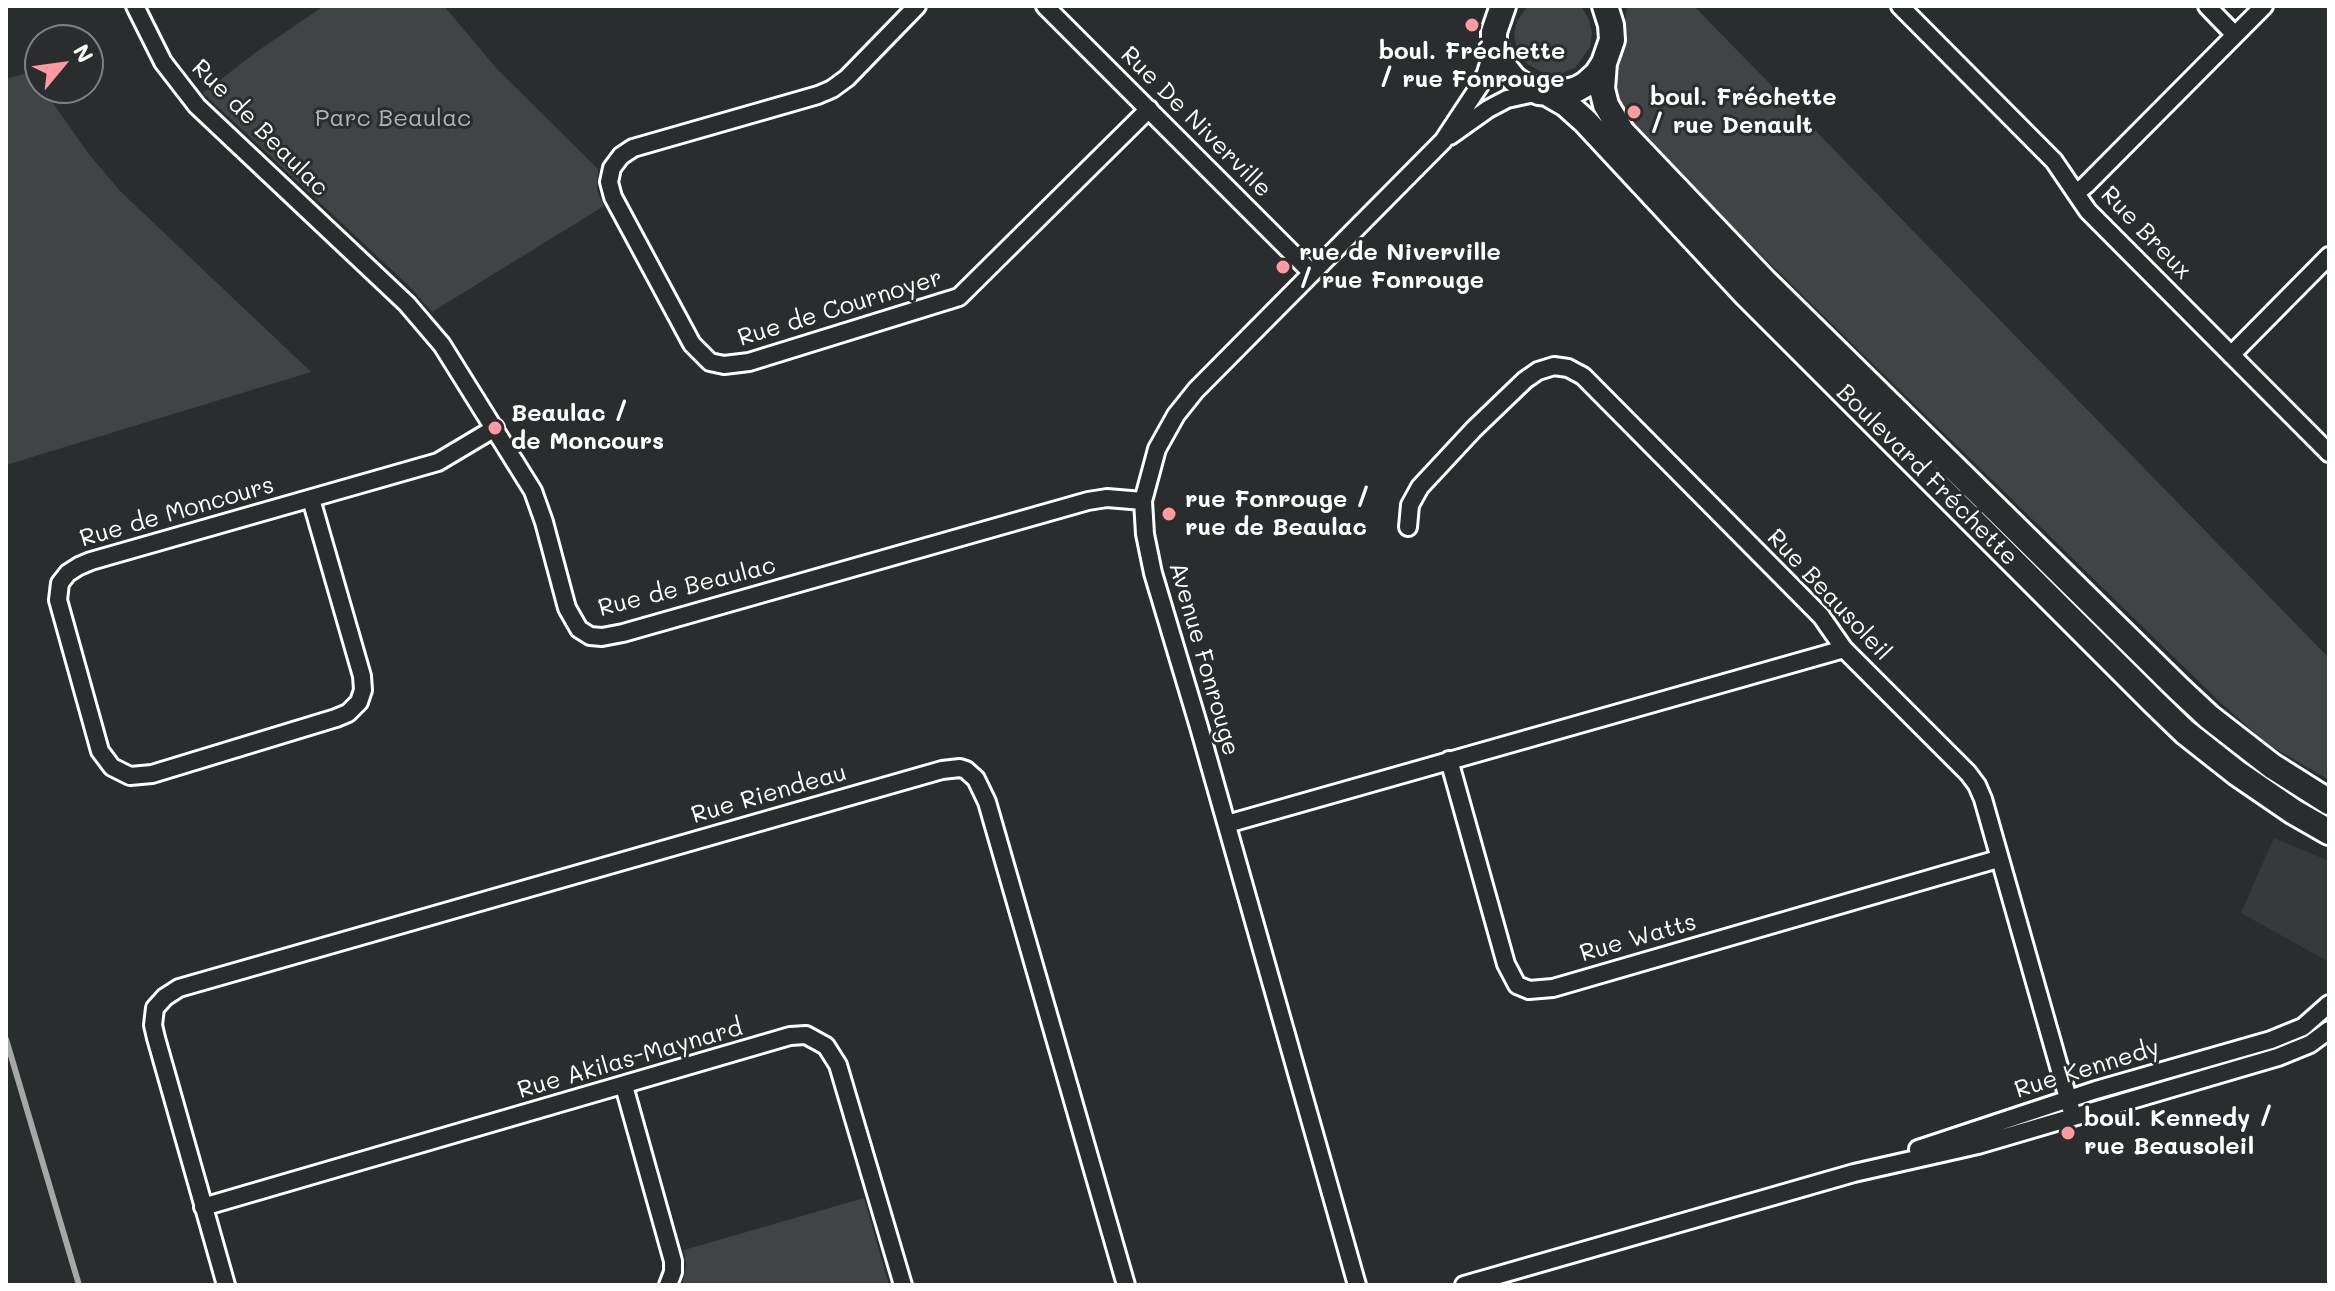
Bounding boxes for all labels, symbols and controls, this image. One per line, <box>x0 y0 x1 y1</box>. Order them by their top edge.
marker: boul. Fréchette / rue Fonrouge <box>1463 16 1481 34</box>
north arrow <box>24 24 104 104</box>
place label: boul. Fréchette / rue Fonrouge <box>1379 38 1565 94</box>
text: N <box>67 39 100 67</box>
street label: Rue De Niverville <box>1115 41 1277 203</box>
street label: Rue de Beaulac <box>186 54 334 202</box>
place label: boul. Fréchette / rue Denault <box>1650 84 1837 140</box>
marker: boul. Fréchette / rue Denault <box>1625 103 1643 121</box>
park label: Parc Beaulac <box>315 105 471 133</box>
street label: Rue Breux <box>2095 180 2197 286</box>
place label: rue de Niverville / rue Fonrouge <box>1299 239 1501 295</box>
marker: rue de Niverville / rue Fonrouge <box>1274 258 1292 276</box>
street label: Rue de Cournoyer <box>734 263 946 353</box>
street label: Boulevard Fréchette <box>1830 378 2024 572</box>
place label: Beaulac / de Moncours <box>511 400 664 456</box>
marker: Beaulac / de Moncours <box>486 419 504 437</box>
street label: Rue de Moncours <box>77 471 277 553</box>
place label: rue Fonrouge / rue de Beaulac <box>1185 486 1370 542</box>
marker: rue Fonrouge / rue de Beaulac <box>1160 505 1178 523</box>
street label: Rue Beausoleil <box>1761 523 1897 667</box>
street label: Rue de Beaulac <box>595 551 779 623</box>
street label: Avenue Fonrouge <box>1163 559 1245 759</box>
street label: Rue Riendeau <box>688 758 850 830</box>
street label: Rue Watts <box>1576 908 1700 968</box>
street label: Rue Akilas-Maynard <box>514 1013 746 1105</box>
street label: Rue Kennedy <box>2011 1033 2163 1105</box>
place label: boul. Kennedy / rue Beausoleil <box>2084 1105 2273 1161</box>
marker: boul. Kennedy / rue Beausoleil <box>2059 1124 2077 1142</box>

